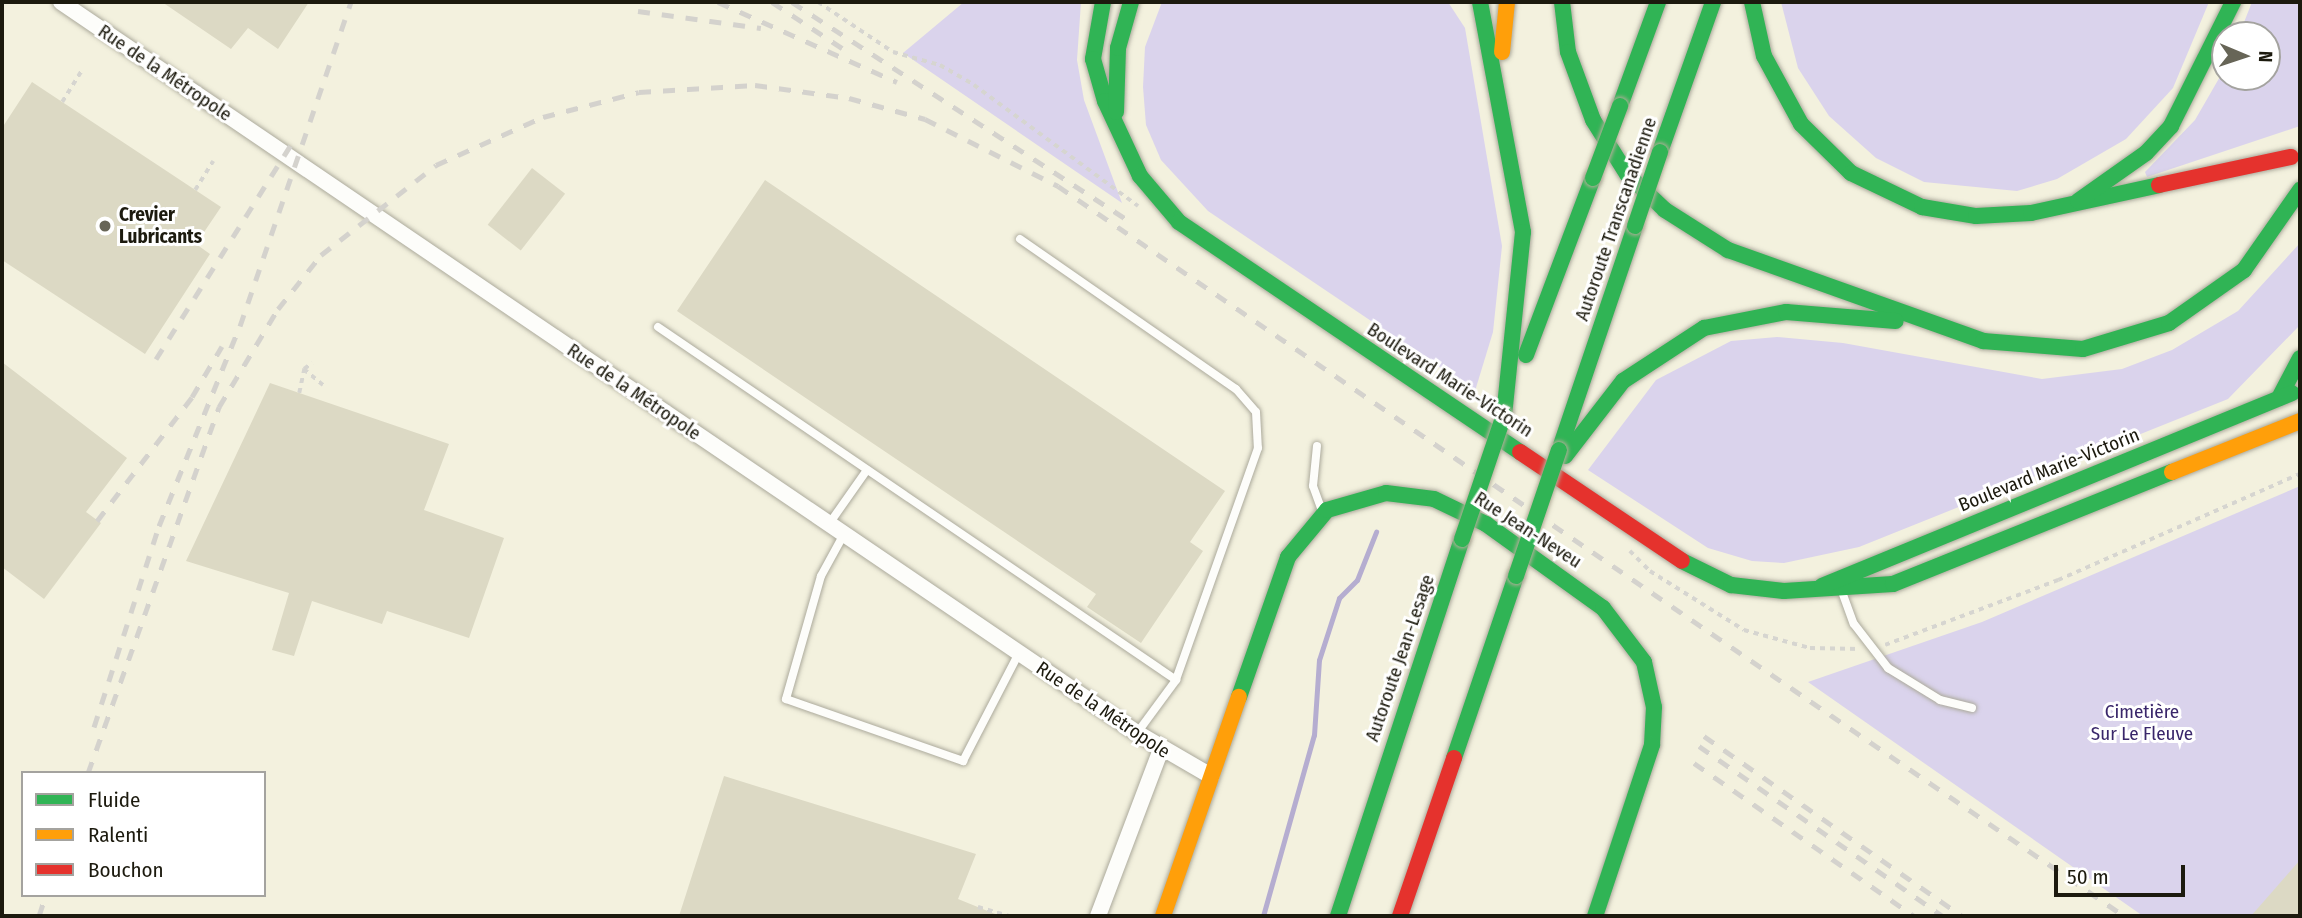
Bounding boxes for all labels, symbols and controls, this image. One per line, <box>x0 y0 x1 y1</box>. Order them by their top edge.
street label: Rue de la Métropole <box>94 20 236 126</box>
north arrow <box>2211 21 2281 91</box>
text: N <box>2254 51 2277 63</box>
street label: Autoroute Transcanadienne <box>1570 114 1662 324</box>
place label: Crevier Lubricants <box>119 204 202 248</box>
marker: Crevier Lubricants <box>97 218 113 234</box>
street label: Boulevard Marie-Victorin <box>1363 318 1537 442</box>
street label: Rue de la Métropole <box>563 339 705 445</box>
street label: Boulevard Marie-Victorin <box>1955 423 2143 517</box>
street label: Rue Jean-Neveu <box>1470 487 1586 573</box>
street label: Autoroute Jean-Lesage <box>1361 572 1439 744</box>
street label: Rue de la Métropole <box>1032 657 1174 763</box>
park label: Cimetière Sur Le Fleuve <box>2091 701 2193 745</box>
legend <box>21 771 266 897</box>
text: Fluide <box>88 787 140 813</box>
text: Ralenti <box>88 822 148 848</box>
scale bar <box>2057 852 2188 896</box>
text: Bouchon <box>88 857 164 883</box>
text: 50 m <box>2067 864 2109 890</box>

